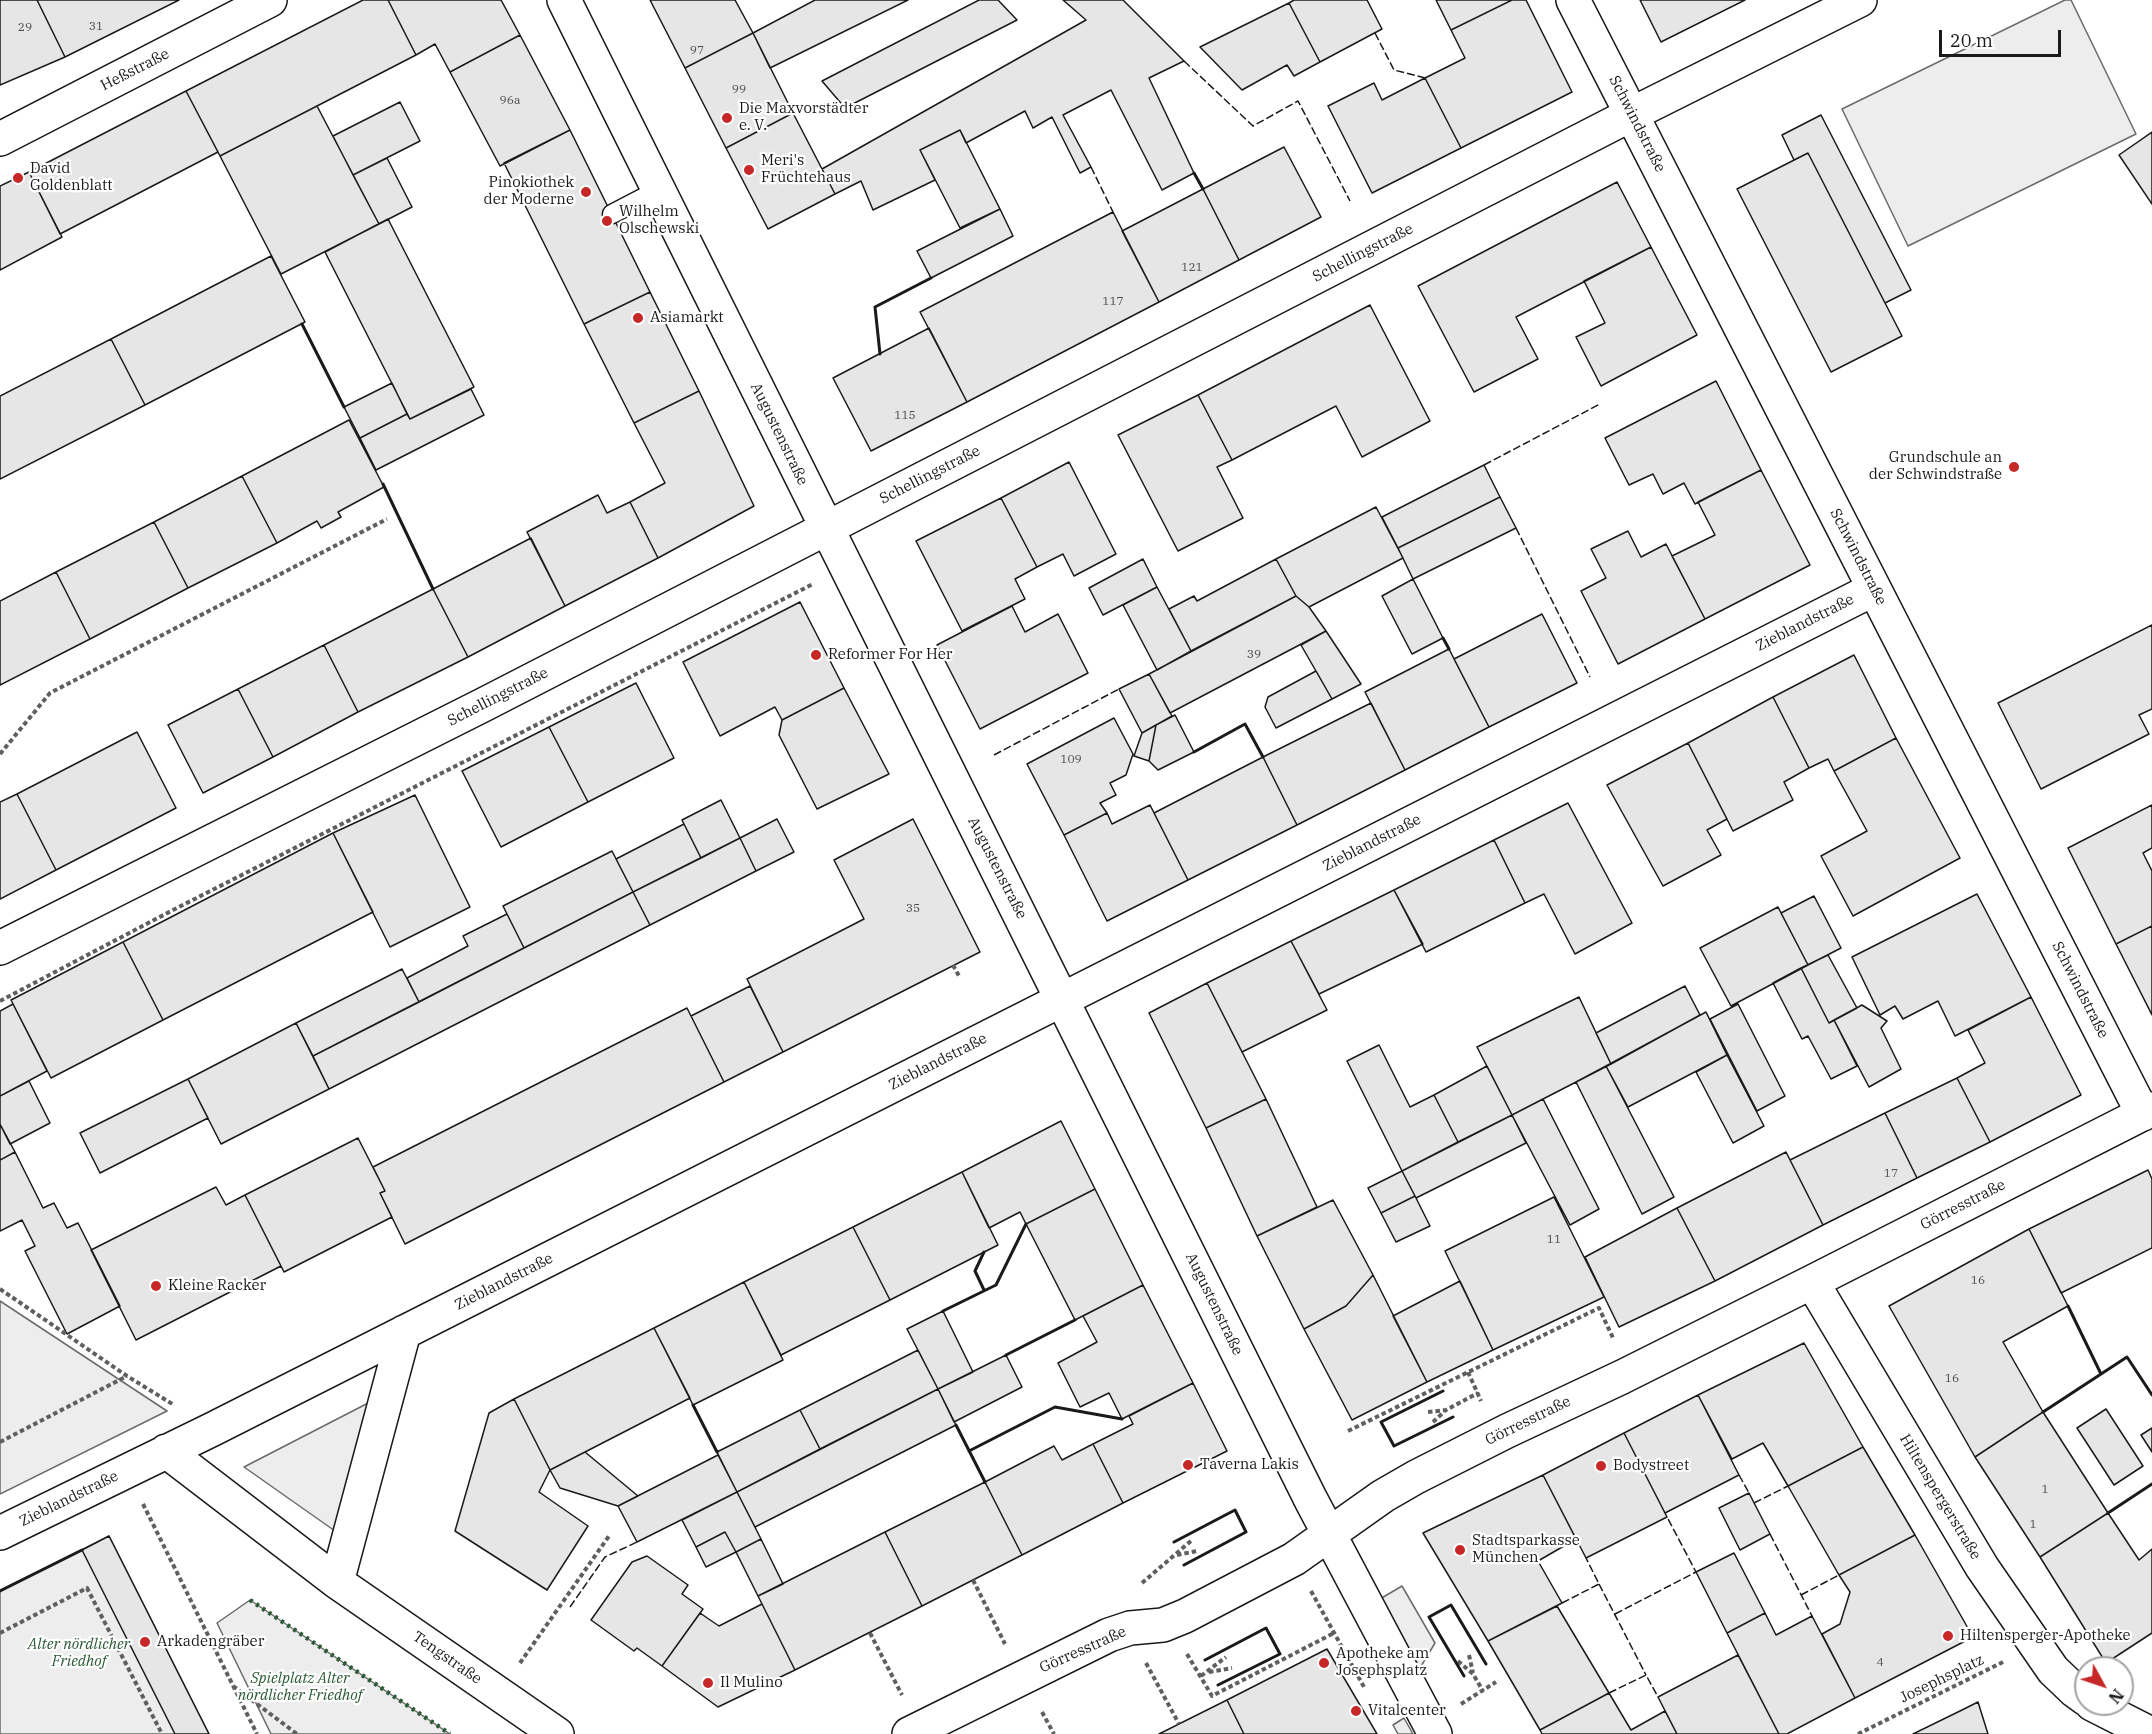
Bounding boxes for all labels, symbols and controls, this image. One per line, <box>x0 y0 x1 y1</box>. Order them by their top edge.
scale bar <box>1942 18 2064 56</box>
house number: 31 <box>89 20 103 34</box>
house number: 29 <box>18 21 32 35</box>
text: 20 m <box>1950 29 1993 52</box>
house number: 97 <box>690 44 704 58</box>
street label: Heßstraße <box>98 45 172 95</box>
street label: Schwindstraße <box>1605 73 1669 175</box>
house number: 99 <box>732 83 746 97</box>
house number: 96a <box>500 94 520 108</box>
place label: Die Maxvorstädter e. V. <box>739 100 868 135</box>
marker: Die Maxvorstädter e. V. <box>720 111 734 125</box>
place label: Meri's Früchtehaus <box>761 152 851 187</box>
place label: David Goldenblatt <box>30 160 112 195</box>
marker: Meri's Früchtehaus <box>742 163 756 177</box>
marker: David Goldenblatt <box>11 171 25 185</box>
place label: Pinokiothek der Moderne <box>484 174 574 209</box>
marker: Pinokiothek der Moderne <box>579 185 593 199</box>
place label: Wilhelm Olschewski <box>619 203 699 238</box>
marker: Wilhelm Olschewski <box>600 214 614 228</box>
street label: Schellingstraße <box>1310 220 1416 286</box>
house number: 121 <box>1181 261 1203 275</box>
house number: 117 <box>1102 295 1124 309</box>
place label: Asiamarkt <box>650 309 724 327</box>
marker: Asiamarkt <box>631 311 645 325</box>
street label: Augustenstraße <box>746 380 812 488</box>
house number: 115 <box>894 409 916 423</box>
street label: Schellingstraße <box>877 442 983 508</box>
place label: Grundschule an der Schwindstraße <box>1869 449 2002 484</box>
marker: Grundschule an der Schwindstraße <box>2007 460 2021 474</box>
street label: Schwindstraße <box>1826 506 1890 608</box>
street label: Zieblandstraße <box>1753 591 1857 655</box>
place label: Reformer For Her <box>828 646 952 664</box>
marker: Reformer For Her <box>809 648 823 662</box>
house number: 39 <box>1247 648 1261 662</box>
street label: Schellingstraße <box>445 664 551 730</box>
house number: 109 <box>1060 753 1082 767</box>
street label: Zieblandstraße <box>1320 811 1424 875</box>
street label: Augustenstraße <box>964 814 1030 922</box>
house number: 35 <box>906 902 920 916</box>
street label: Schwindstraße <box>2048 939 2112 1041</box>
street label: Zieblandstraße <box>886 1030 990 1094</box>
house number: 17 <box>1884 1167 1898 1181</box>
street label: Görresstraße <box>1918 1176 2008 1234</box>
house number: 11 <box>1547 1233 1561 1247</box>
street label: Zieblandstraße <box>452 1250 556 1314</box>
street label: Augustenstraße <box>1181 1250 1247 1358</box>
house number: 16 <box>1971 1274 1985 1288</box>
place label: Kleine Racker <box>168 1277 266 1295</box>
marker: Kleine Racker <box>149 1279 163 1293</box>
house number: 16 <box>1945 1372 1959 1386</box>
street label: Görresstraße <box>1482 1393 1574 1449</box>
street label: Hiltenspergerstraße <box>1895 1431 1985 1563</box>
place label: Taverna Lakis <box>1200 1456 1299 1474</box>
place label: Bodystreet <box>1613 1457 1689 1475</box>
marker: Taverna Lakis <box>1181 1458 1195 1472</box>
marker: Bodystreet <box>1594 1459 1608 1473</box>
street label: Zieblandstraße <box>17 1467 121 1531</box>
house number: 1 <box>2041 1483 2049 1497</box>
house number: 1 <box>2029 1518 2037 1532</box>
place label: Stadtsparkasse München <box>1472 1532 1580 1567</box>
marker: Stadtsparkasse München <box>1453 1543 1467 1557</box>
street label: Görresstraße <box>1037 1623 1129 1677</box>
place label: Hiltensperger-Apotheke <box>1960 1627 2131 1645</box>
street label: Tengstraße <box>409 1628 485 1688</box>
marker: Hiltensperger-Apotheke <box>1941 1629 1955 1643</box>
place label: Arkadengräber <box>157 1633 264 1651</box>
marker: Arkadengräber <box>138 1635 152 1649</box>
park label: Alter nördlicher Friedhof <box>28 1636 130 1671</box>
place label: Apotheke am Josephsplatz <box>1336 1645 1429 1680</box>
street label: Josephsplatz <box>1897 1651 1987 1707</box>
marker: Apotheke am Josephsplatz <box>1317 1656 1331 1670</box>
house number: 4 <box>1876 1656 1884 1670</box>
north arrow <box>2074 1656 2134 1716</box>
park label: Spielplatz Alter nördlicher Friedhof <box>238 1670 362 1705</box>
place label: Il Mulino <box>720 1674 783 1692</box>
marker: Il Mulino <box>701 1676 715 1690</box>
text: N <box>2105 1685 2128 1708</box>
place label: Vitalcenter <box>1368 1702 1446 1720</box>
marker: Vitalcenter <box>1349 1704 1363 1718</box>

